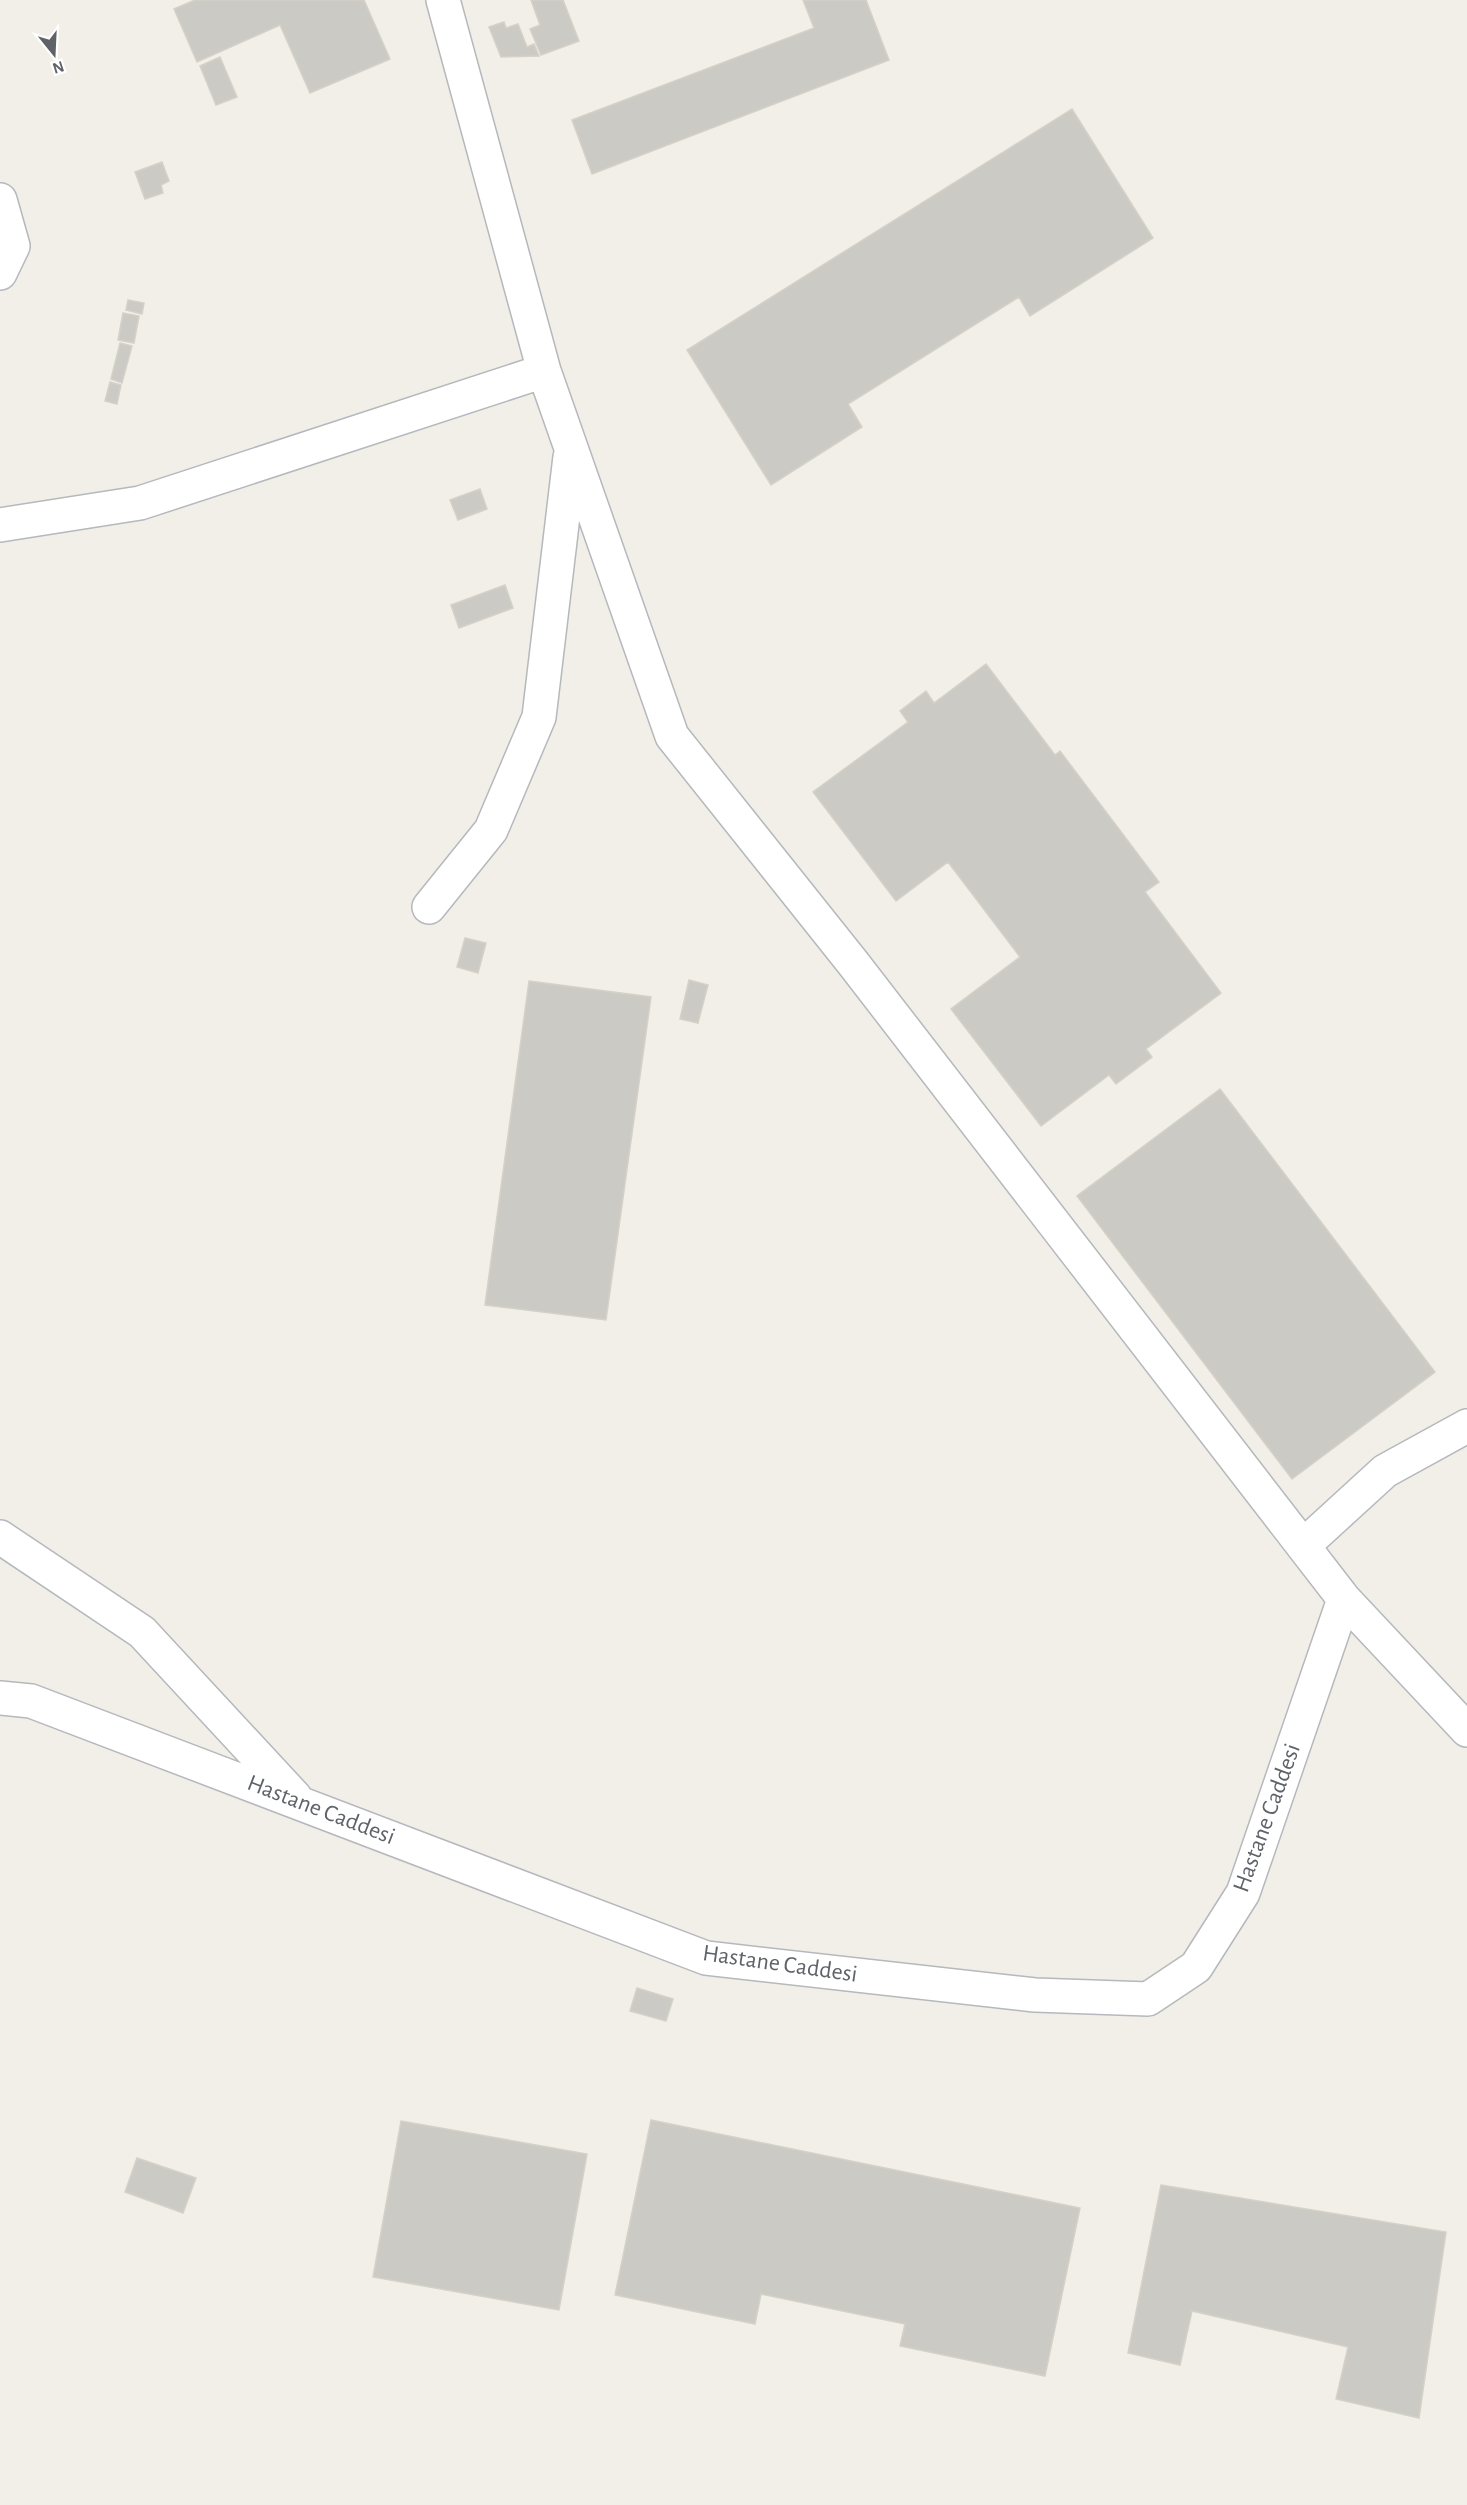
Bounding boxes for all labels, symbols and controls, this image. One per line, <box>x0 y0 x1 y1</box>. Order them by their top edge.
north arrow <box>24 24 84 84</box>
text: N <box>51 58 66 77</box>
street label: Hastane Caddesi <box>1229 1741 1305 1895</box>
street label: Hastane Caddesi <box>244 1771 398 1849</box>
street label: Hastane Caddesi <box>701 1941 859 1987</box>

